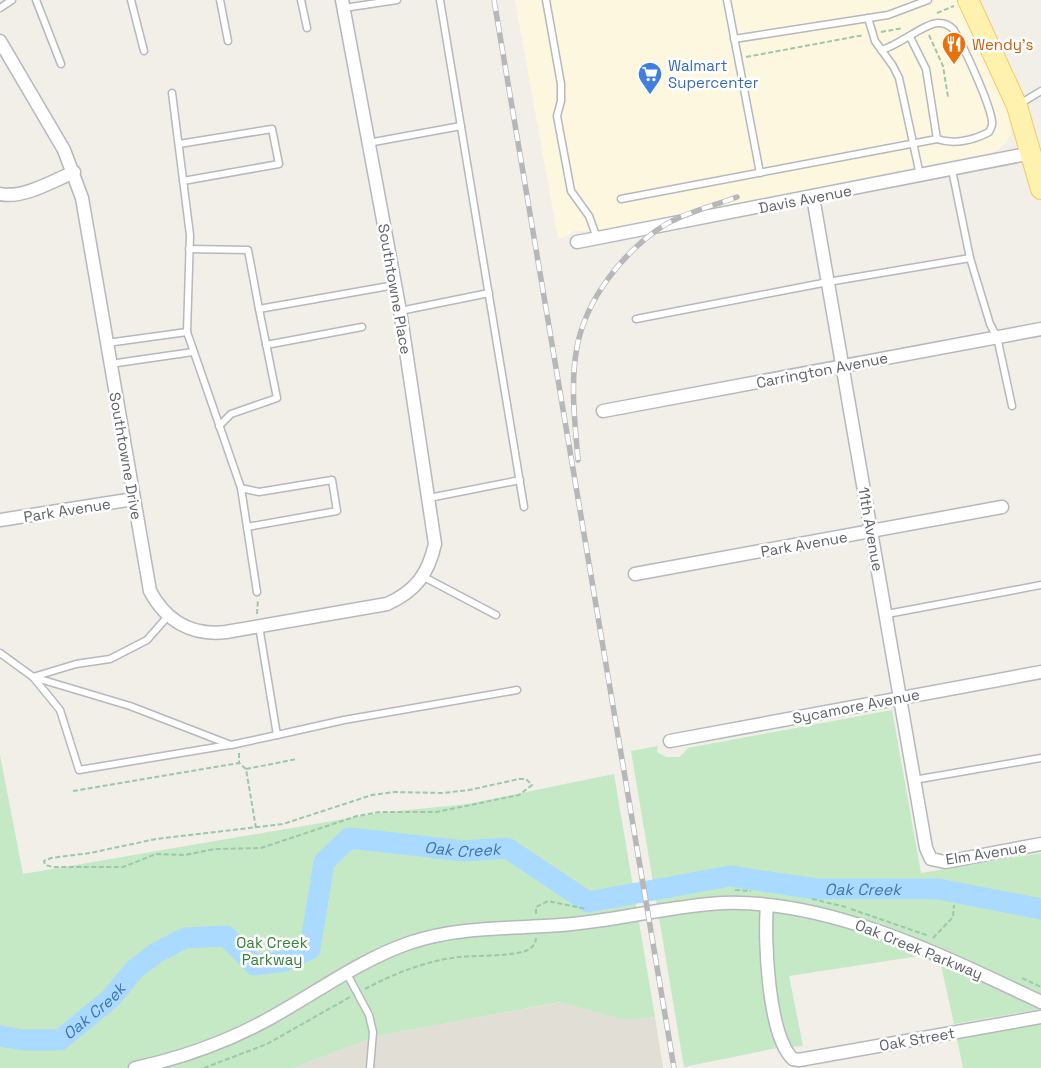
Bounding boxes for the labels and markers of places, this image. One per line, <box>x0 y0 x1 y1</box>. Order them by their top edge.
restaurant icon: Wendy's <box>941 31 967 65</box>
place label: Wendy's <box>972 35 1034 54</box>
place label: Walmart Supercenter <box>668 56 759 92</box>
supermarket icon: Walmart Supercenter <box>637 61 663 95</box>

